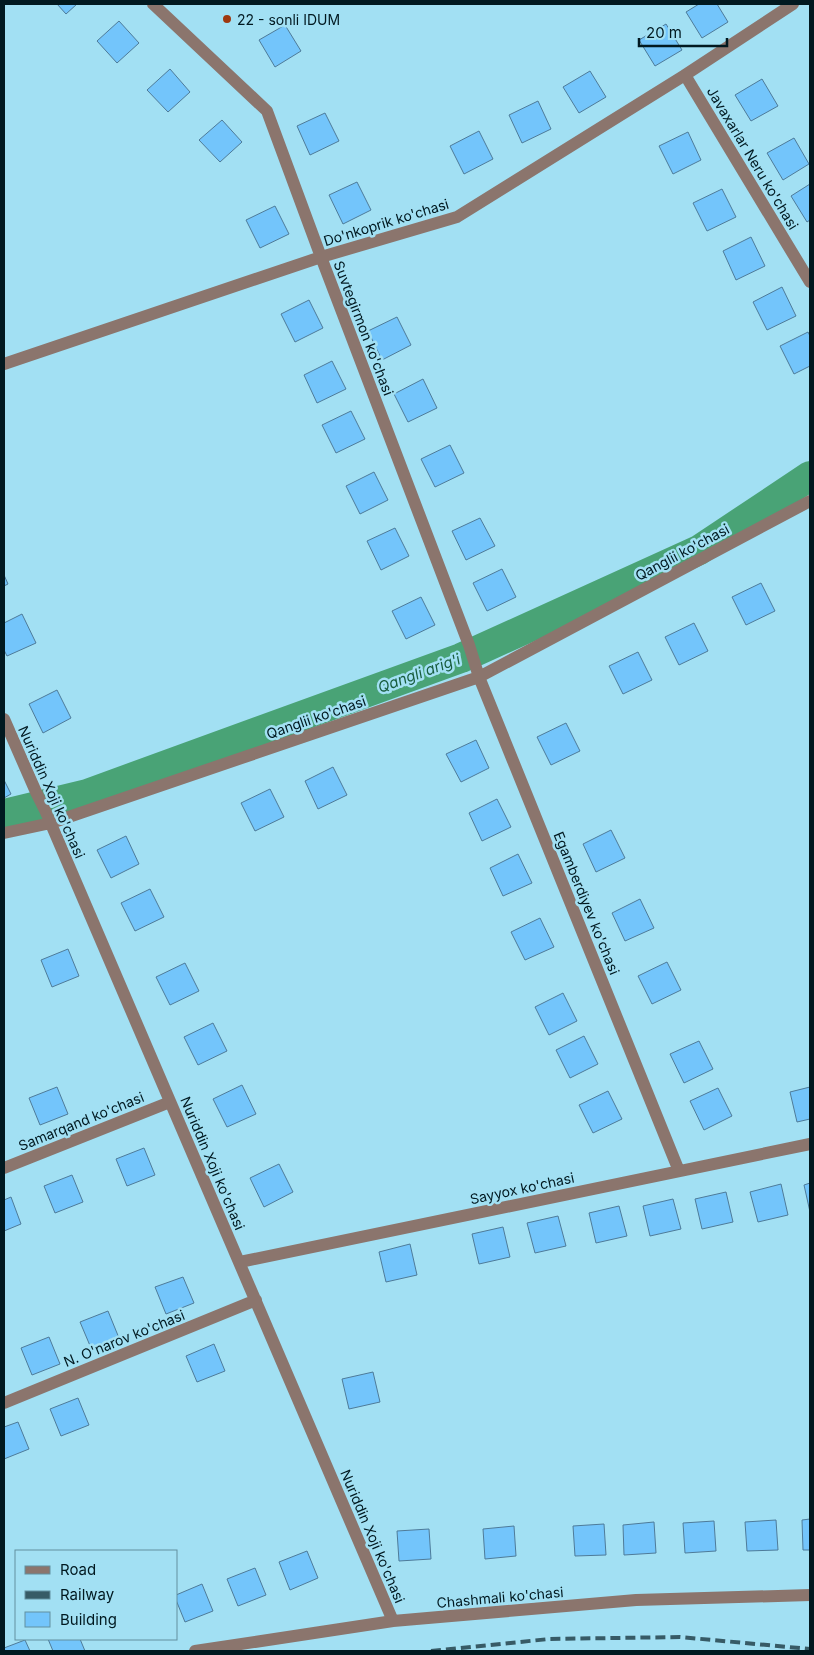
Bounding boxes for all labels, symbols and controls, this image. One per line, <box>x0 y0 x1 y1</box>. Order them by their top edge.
place label: 22 - sonli IDUM <box>237 11 340 28</box>
marker: 22 - sonli IDUM <box>221 13 233 25</box>
scale bar <box>639 15 726 47</box>
text: 20 m <box>646 23 682 42</box>
street label: Javaxarlar Neru ko'chasi <box>704 84 802 232</box>
street label: Do'nkoprik ko'chasi <box>321 195 451 249</box>
street label: Suvtegirmon ko'chasi <box>330 258 398 398</box>
street label: Qanglii ko'chasi <box>632 520 732 584</box>
water label: Qangli arig'i <box>375 649 463 697</box>
street label: Qanglii ko'chasi <box>264 692 368 742</box>
street label: Nuriddin Xoji ko'chasi <box>15 723 89 861</box>
street label: Egamberdiyev ko'chasi <box>551 829 623 977</box>
street label: Samarqand ko'chasi <box>16 1088 146 1154</box>
street label: Nuriddin Xoji ko'chasi <box>177 1094 249 1232</box>
street label: Sayyox ko'chasi <box>468 1169 576 1207</box>
street label: N. O'narov ko'chasi <box>61 1306 187 1370</box>
street label: Nuriddin Xoji ko'chasi <box>337 1467 409 1605</box>
legend <box>15 1550 178 1640</box>
text: Road <box>60 1560 96 1579</box>
street label: Chashmali ko'chasi <box>436 1583 564 1611</box>
text: Railway <box>60 1585 115 1604</box>
text: Building <box>60 1610 117 1629</box>

